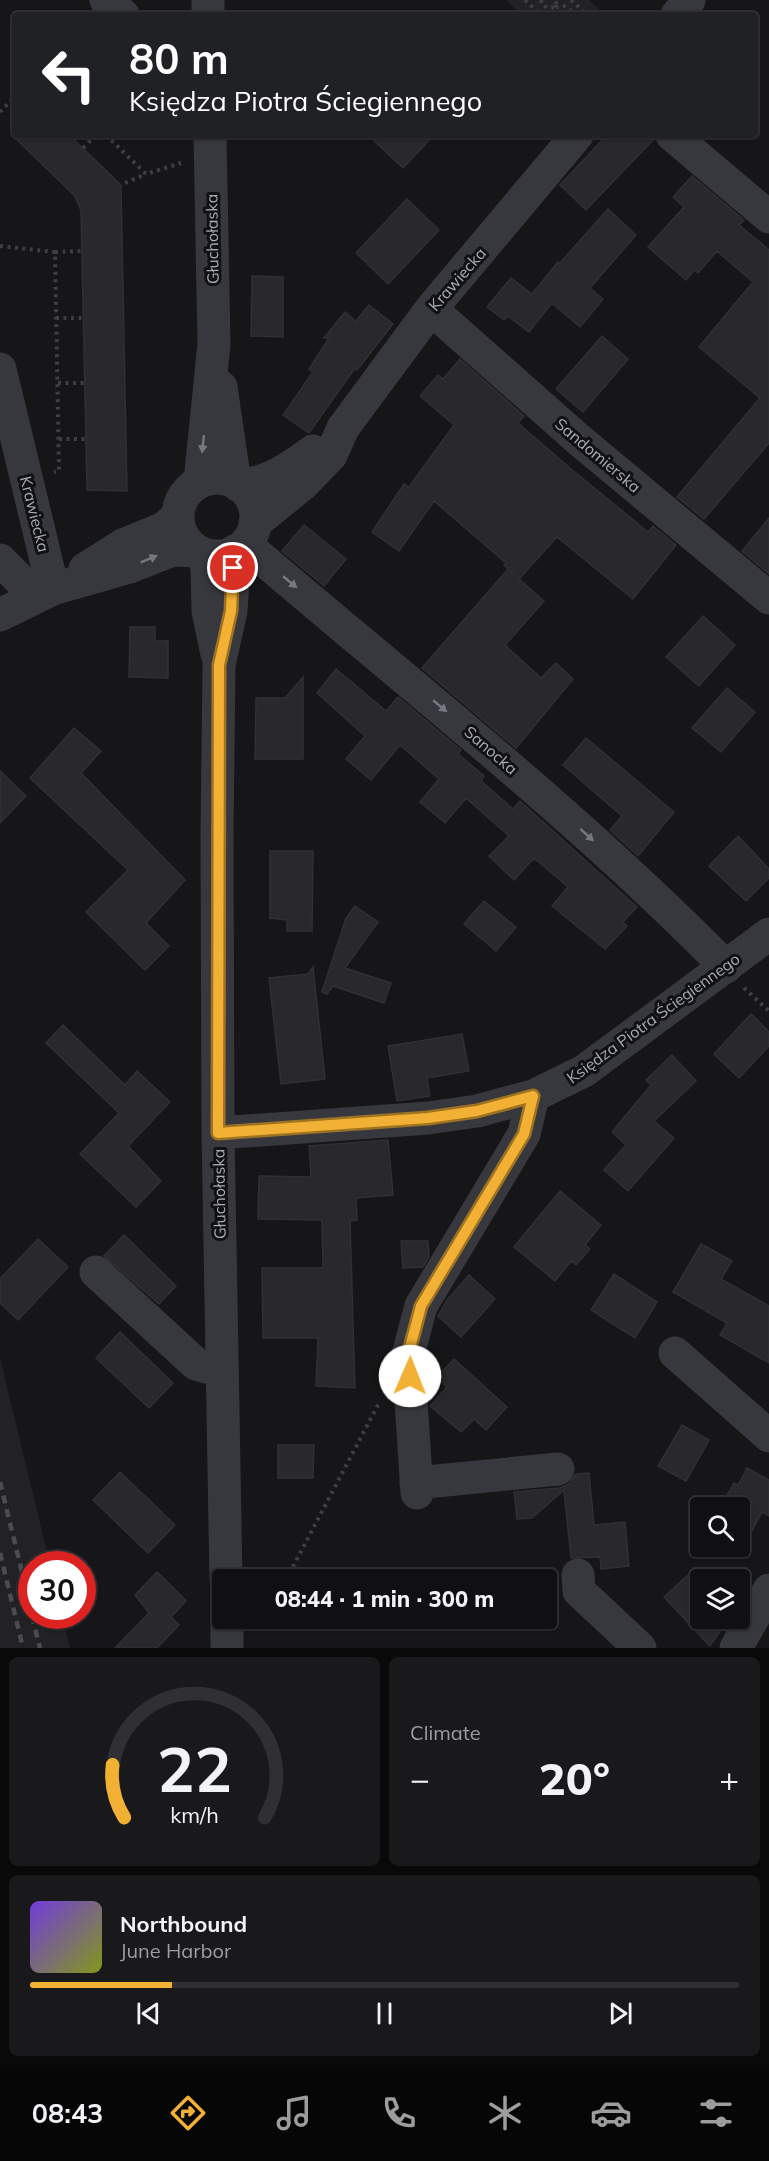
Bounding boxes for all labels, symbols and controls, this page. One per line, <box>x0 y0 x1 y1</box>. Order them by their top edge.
text: 80 m <box>129 32 229 85</box>
icon: left <box>30 36 108 114</box>
text: Księdza Piotra Ściegiennego <box>129 84 482 118</box>
street label: Głuchołaska <box>201 194 223 284</box>
street label: Krawiecka <box>424 243 490 315</box>
street label: Sandomierska <box>551 413 645 497</box>
one-way arrow <box>198 434 208 453</box>
street label: Krawiecka <box>16 474 54 554</box>
pin <box>207 542 258 593</box>
icon: arrive <box>216 551 249 584</box>
one-way arrow <box>140 554 158 563</box>
one-way arrow <box>282 575 297 588</box>
one-way arrow <box>432 699 447 712</box>
street label: Sanocka <box>460 722 522 778</box>
one-way arrow <box>579 828 594 842</box>
street label: Księdza Piotra Ściegiennego <box>562 948 744 1088</box>
street label: Głuchołaska <box>208 1149 230 1239</box>
position arrow <box>378 1344 442 1408</box>
map controls <box>690 1497 750 1629</box>
button: search <box>690 1497 750 1557</box>
speed limit sign: 30 <box>18 1551 96 1629</box>
button: layers <box>690 1569 750 1629</box>
text: 08:44 · 1 min · 300 m <box>275 1585 494 1613</box>
text: Climate <box>410 1720 481 1745</box>
text: 22 <box>157 1729 232 1808</box>
text: 20° <box>539 1750 610 1806</box>
text: − <box>410 1758 430 1799</box>
text: + <box>719 1758 739 1799</box>
text: km/h <box>170 1802 219 1829</box>
text: Northbound <box>120 1910 247 1938</box>
text: June Harbor <box>120 1938 231 1963</box>
icon: previous <box>132 1997 165 2030</box>
icon: pause <box>368 1997 401 2030</box>
icon: next <box>604 1997 637 2030</box>
icon: directions <box>167 2092 209 2134</box>
icon: music <box>273 2092 315 2134</box>
icon: phone <box>378 2092 420 2134</box>
icon: climate <box>484 2092 526 2134</box>
icon: car <box>590 2092 632 2134</box>
icon: filters <box>695 2092 737 2134</box>
text: 08:43 <box>32 2096 103 2130</box>

